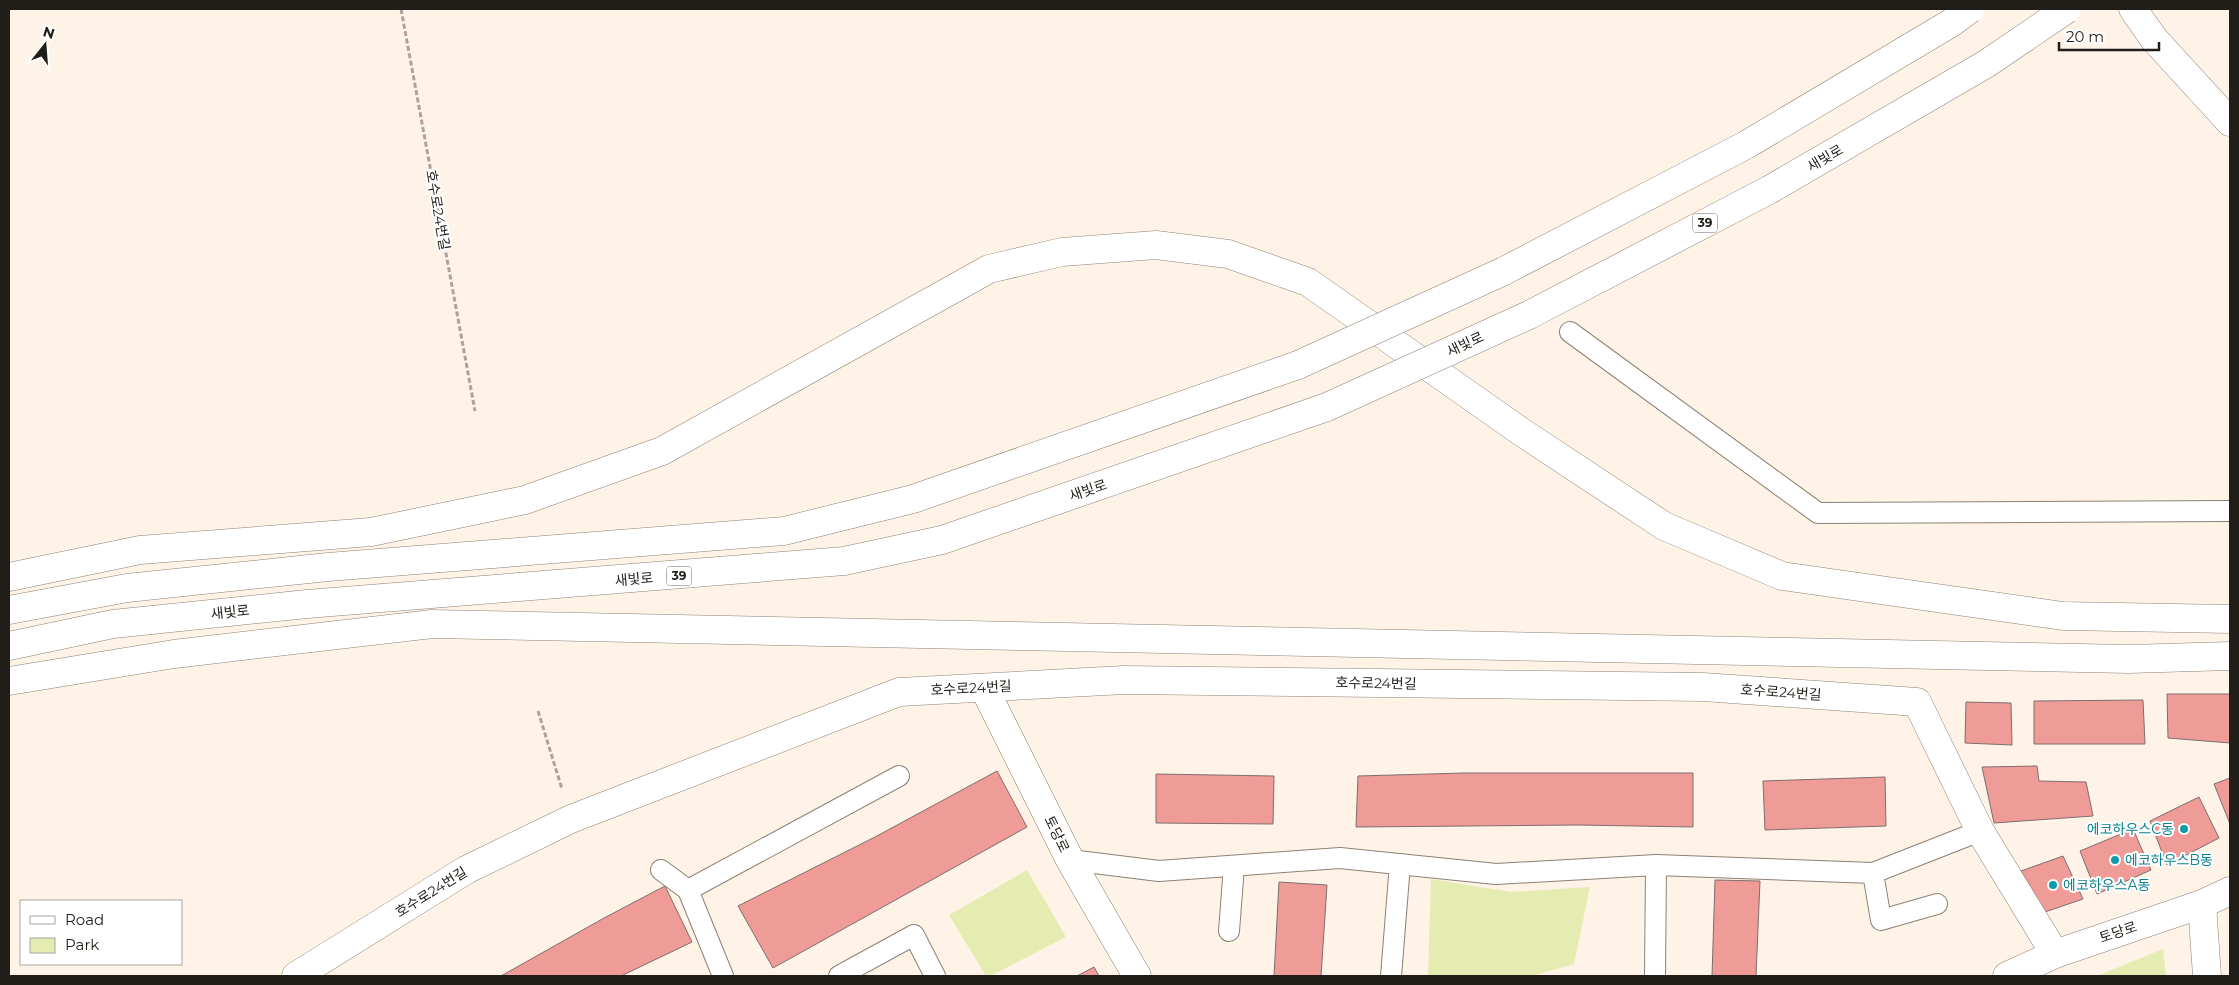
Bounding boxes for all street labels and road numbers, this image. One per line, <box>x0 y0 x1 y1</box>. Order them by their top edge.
street label: 새빛로 <box>1804 140 1846 175</box>
street label: 호수로24번길 <box>422 168 454 252</box>
road number: 39 <box>1692 214 1718 232</box>
street label: 새빛로 <box>1444 328 1486 360</box>
street label: 새빛로 <box>1067 475 1109 505</box>
road number: 39 <box>666 566 692 586</box>
street label: 새빛로 <box>614 568 654 590</box>
street label: 새빛로 <box>210 601 250 623</box>
street label: 호수로24번길 <box>1335 673 1417 693</box>
street label: 호수로24번길 <box>930 677 1012 699</box>
street label: 호수로24번길 <box>1740 680 1822 704</box>
street label: 토당로 <box>1040 813 1074 855</box>
street label: 호수로24번길 <box>392 863 470 921</box>
street label: 토당로 <box>2097 917 2139 947</box>

